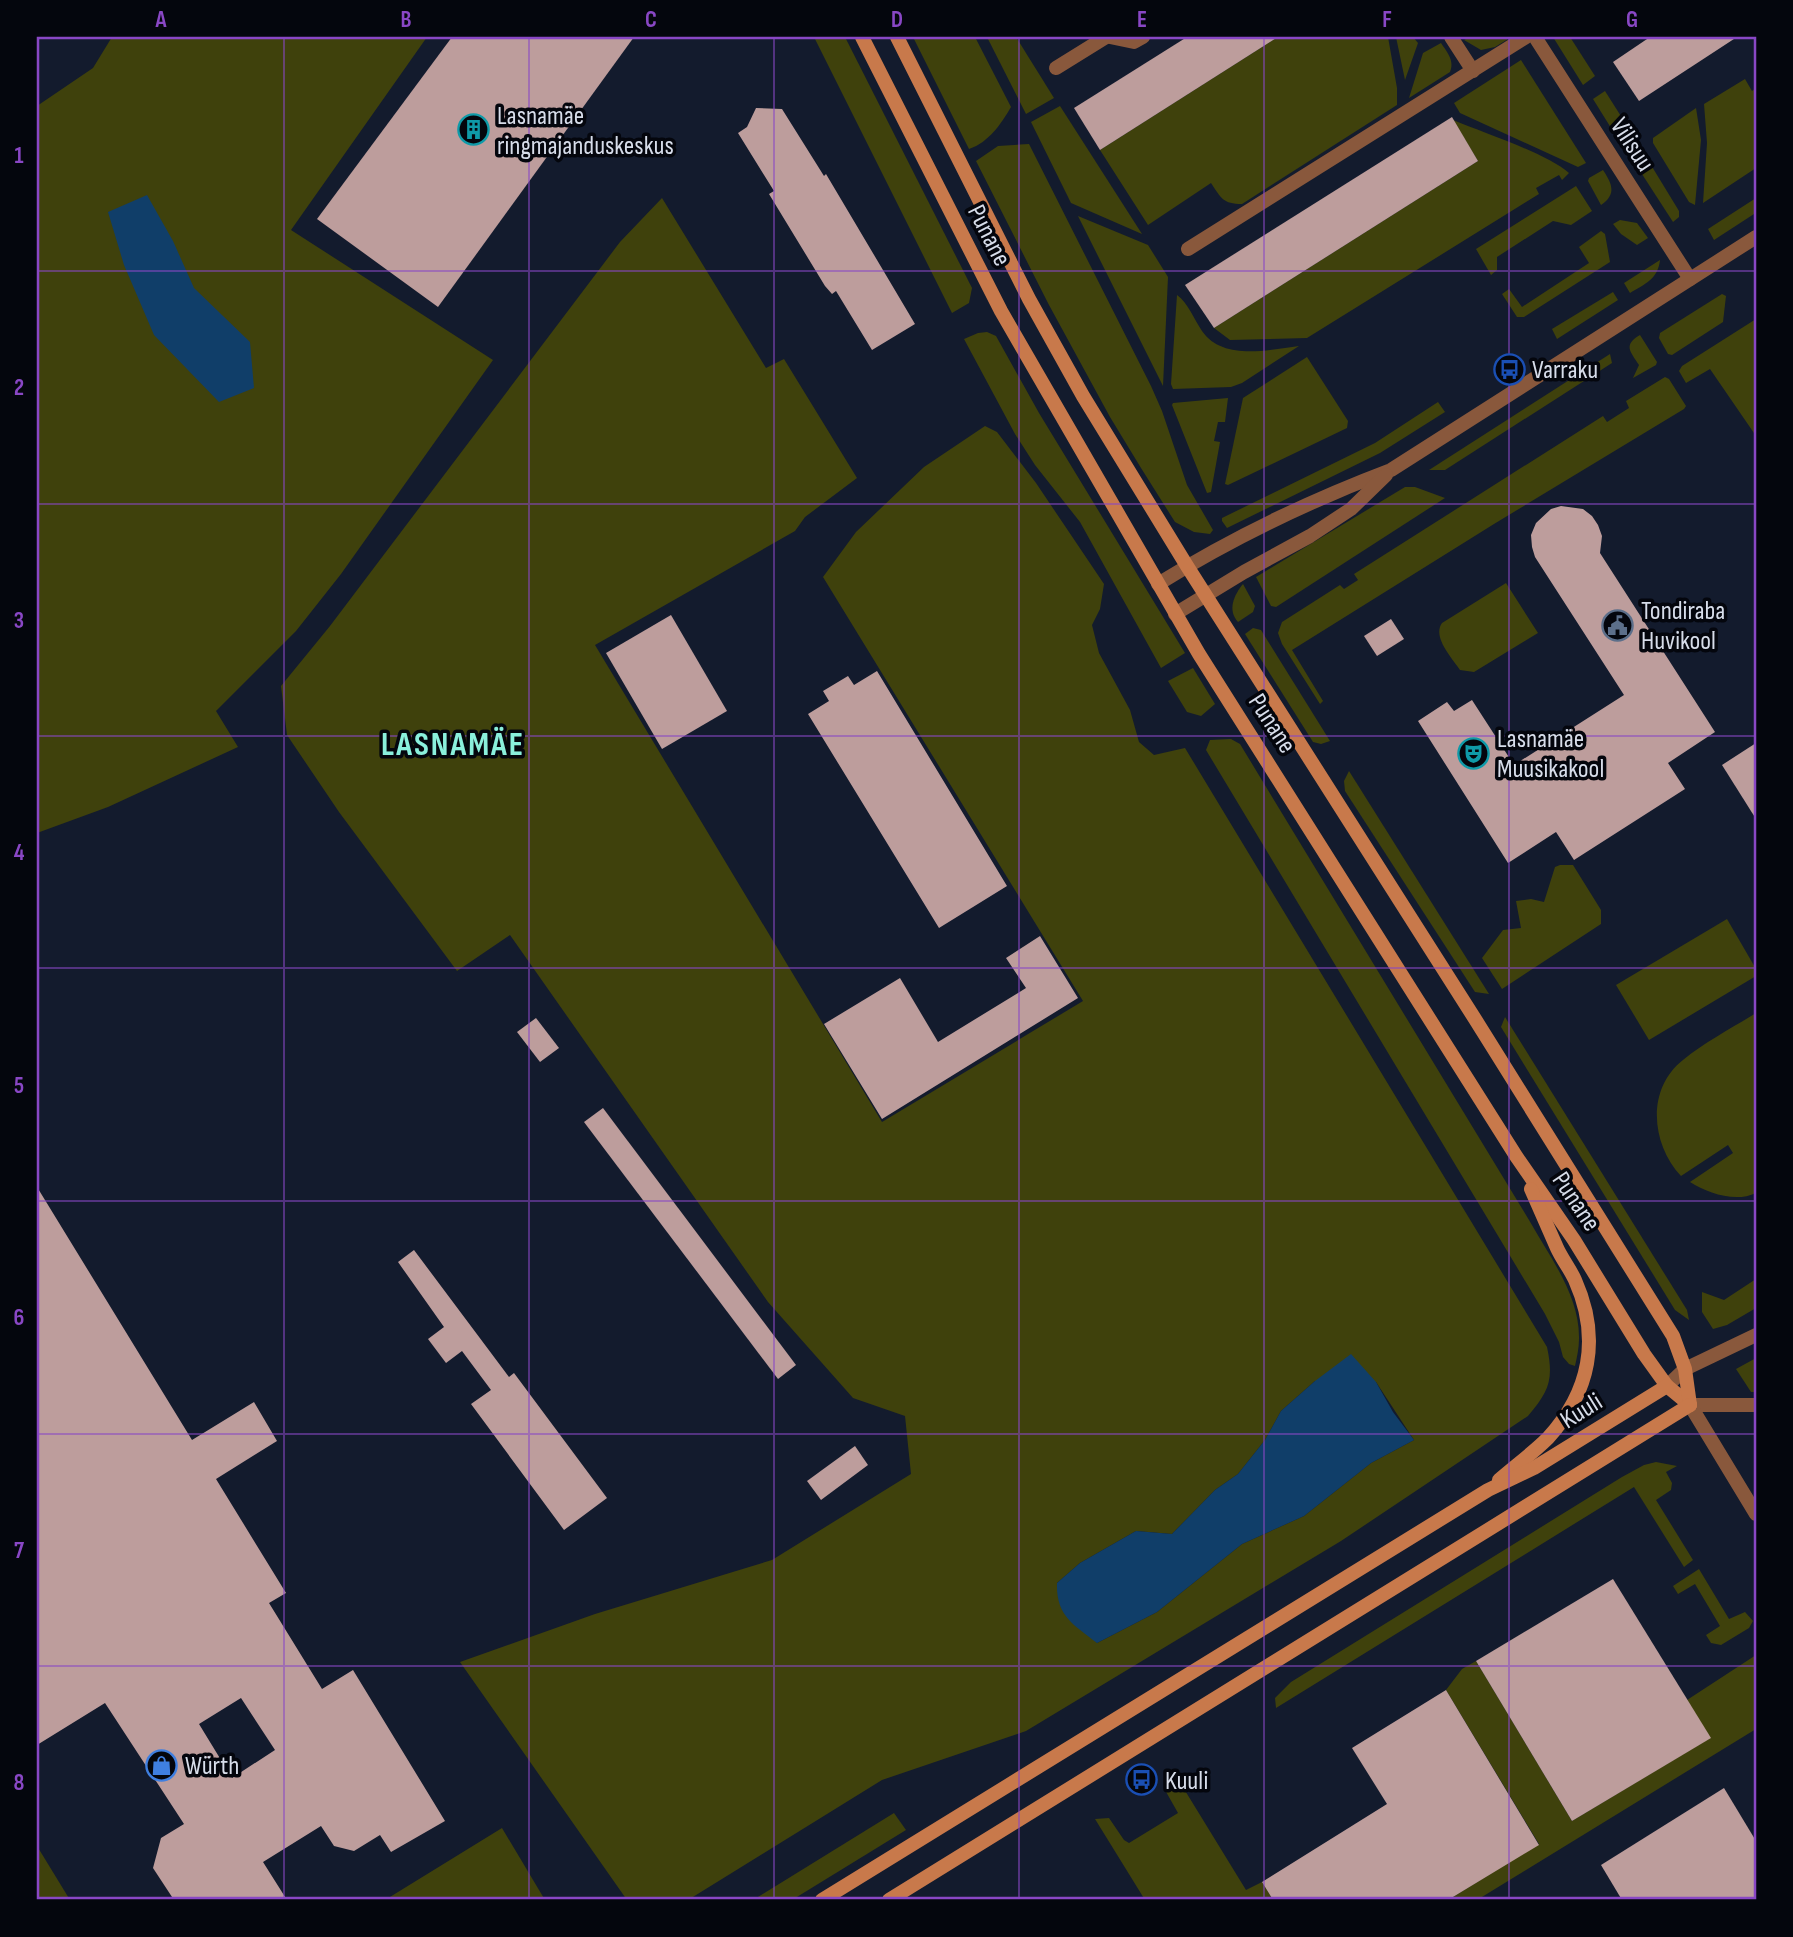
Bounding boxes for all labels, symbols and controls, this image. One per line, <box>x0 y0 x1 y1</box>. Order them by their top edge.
text: A <box>155 6 168 34</box>
text: B <box>401 6 412 34</box>
text: C <box>645 6 657 34</box>
text: D <box>891 6 903 34</box>
text: E <box>1137 6 1147 34</box>
text: F <box>1382 6 1392 34</box>
text: G <box>1626 6 1638 34</box>
place label: Lasnamäe ringmajanduskeskus <box>497 101 674 162</box>
street label: Vilisuu <box>1603 112 1660 178</box>
building icon: Lasnamäe ringmajanduskeskus <box>457 113 491 147</box>
text: 1 <box>14 142 24 170</box>
street label: Punane <box>960 200 1017 271</box>
bus stop icon: Varraku <box>1492 352 1526 386</box>
place label: Varraku <box>1532 355 1598 386</box>
text: 2 <box>14 374 24 402</box>
place label: Tondiraba Huvikool <box>1641 596 1725 657</box>
text: 3 <box>14 607 24 635</box>
public building icon: Tondiraba Huvikool <box>1601 608 1635 642</box>
street label: Punane <box>1241 688 1302 759</box>
place label: Lasnamäe Muusikakool <box>1497 724 1604 785</box>
district label: LASNAMÄE <box>381 725 525 765</box>
theatre icon: Lasnamäe Muusikakool <box>1457 736 1491 770</box>
text: 4 <box>14 839 25 867</box>
text: 5 <box>14 1072 24 1100</box>
street label: Punane <box>1545 1166 1607 1237</box>
text: 6 <box>14 1304 24 1332</box>
street label: Kuuli <box>1555 1387 1608 1436</box>
text: 7 <box>14 1537 24 1565</box>
shop icon: Würth <box>145 1748 179 1782</box>
place label: Würth <box>185 1751 239 1782</box>
bus stop icon: Kuuli <box>1125 1763 1159 1797</box>
place label: Kuuli <box>1165 1766 1208 1797</box>
text: 8 <box>14 1769 25 1797</box>

